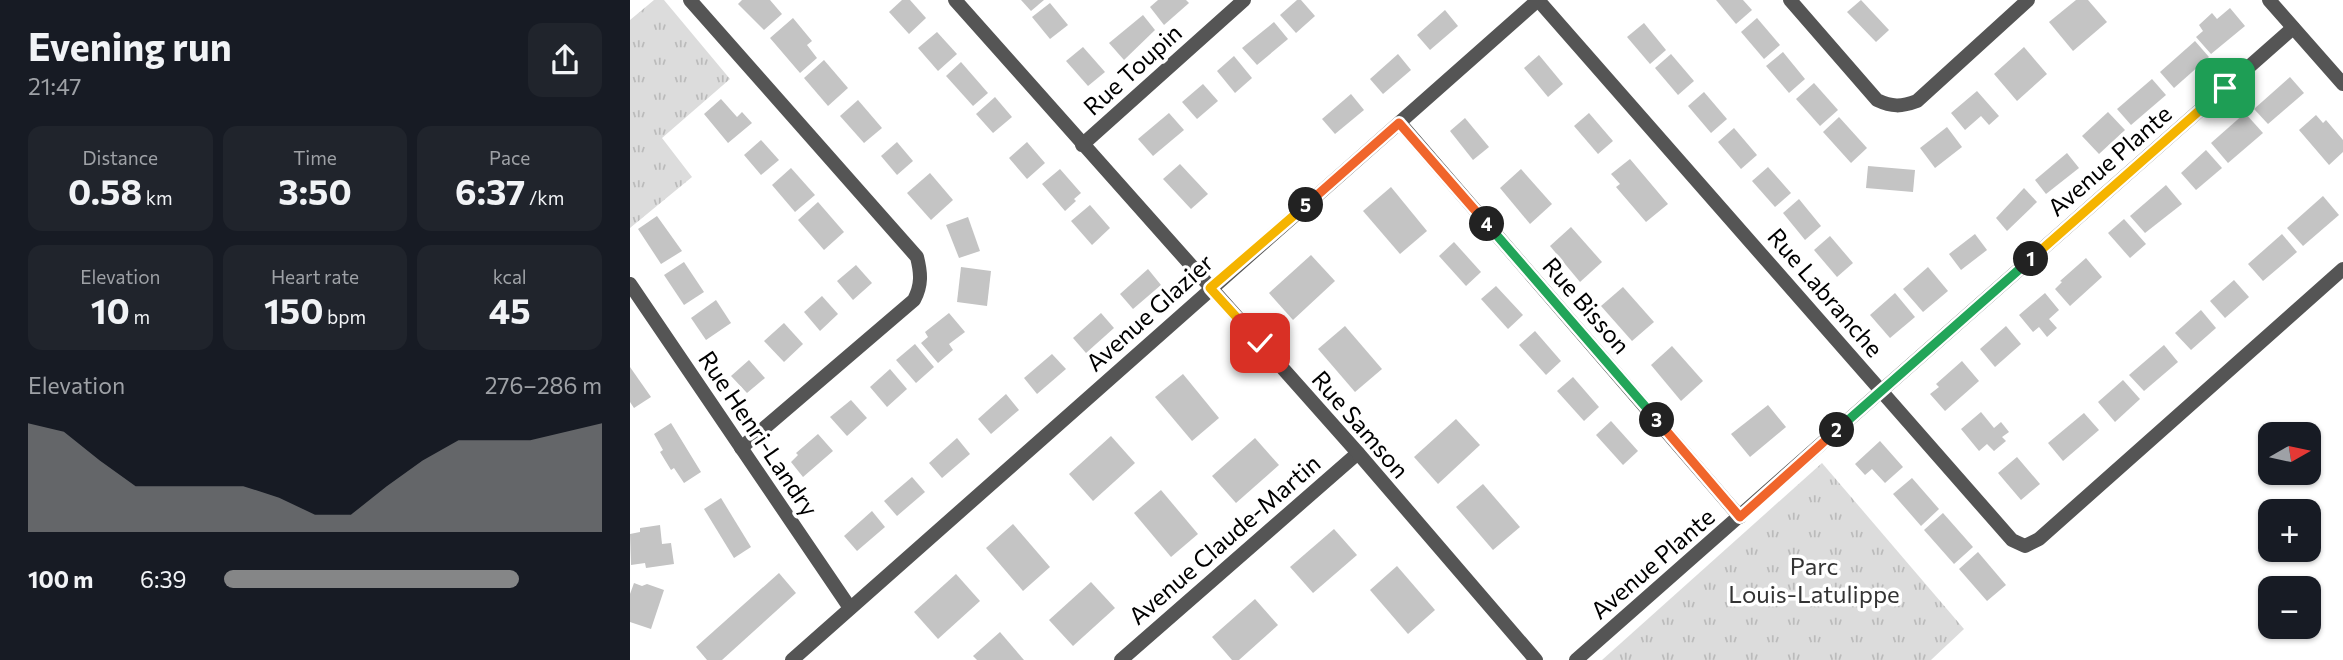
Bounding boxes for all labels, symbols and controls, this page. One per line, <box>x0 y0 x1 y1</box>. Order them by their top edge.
street label: Rue Toupin <box>1077 17 1187 121</box>
text: Evening run <box>28 22 232 69</box>
button: share <box>528 23 602 97</box>
pin <box>2195 58 2255 118</box>
icon: arrive <box>2206 69 2244 107</box>
text: 21:47 <box>28 72 82 100</box>
street label: Avenue Plante <box>2041 98 2177 222</box>
text: Distance <box>83 146 158 169</box>
text: Time <box>293 146 337 169</box>
text: Pace <box>489 146 530 169</box>
text: 0.58 <box>68 169 142 212</box>
text: 3:50 <box>278 169 352 212</box>
text: 6:37 <box>455 169 525 212</box>
text: km <box>142 186 173 209</box>
text: /km <box>525 186 564 209</box>
pin: 5 <box>1288 188 1324 222</box>
text: 5 <box>1300 193 1311 216</box>
pin: 4 <box>1470 206 1504 242</box>
text: 4 <box>1481 212 1492 235</box>
street label: Rue Labranche <box>1762 222 1890 362</box>
pin: 1 <box>2014 242 2048 276</box>
street label: Avenue Glazier <box>1079 247 1219 377</box>
text: 1 <box>2026 247 2035 270</box>
street label: Rue Bisson <box>1537 251 1637 359</box>
text: Elevation <box>80 265 160 288</box>
text: Heart rate <box>271 265 359 288</box>
text: kcal <box>493 265 527 288</box>
text: 10 <box>91 288 130 331</box>
text: 150 <box>264 288 323 331</box>
text: 45 <box>489 288 531 331</box>
text: m <box>130 305 150 328</box>
text: bpm <box>323 305 366 328</box>
pin <box>1230 313 1290 373</box>
icon: check <box>1241 324 1279 362</box>
street label: Rue Henri-Landry <box>693 345 825 521</box>
street label: Rue Samson <box>1306 364 1416 484</box>
text: Elevation <box>28 371 125 399</box>
text: 276–286 m <box>485 371 602 399</box>
pin: 3 <box>1640 402 1674 438</box>
text: 3 <box>1651 408 1662 431</box>
pin: 2 <box>1820 412 1854 448</box>
text: 2 <box>1831 418 1842 441</box>
north arrow <box>2258 422 2320 485</box>
map controls <box>2258 422 2321 639</box>
street label: Avenue Claude-Martin <box>1122 448 1326 630</box>
button: + <box>2258 499 2321 562</box>
street label: Avenue Plante <box>1584 501 1720 625</box>
park label: Parc Louis-Latulippe <box>1728 551 1900 608</box>
text: 100 m <box>28 565 93 593</box>
text: 6:39 <box>140 565 186 593</box>
button: − <box>2258 576 2321 639</box>

